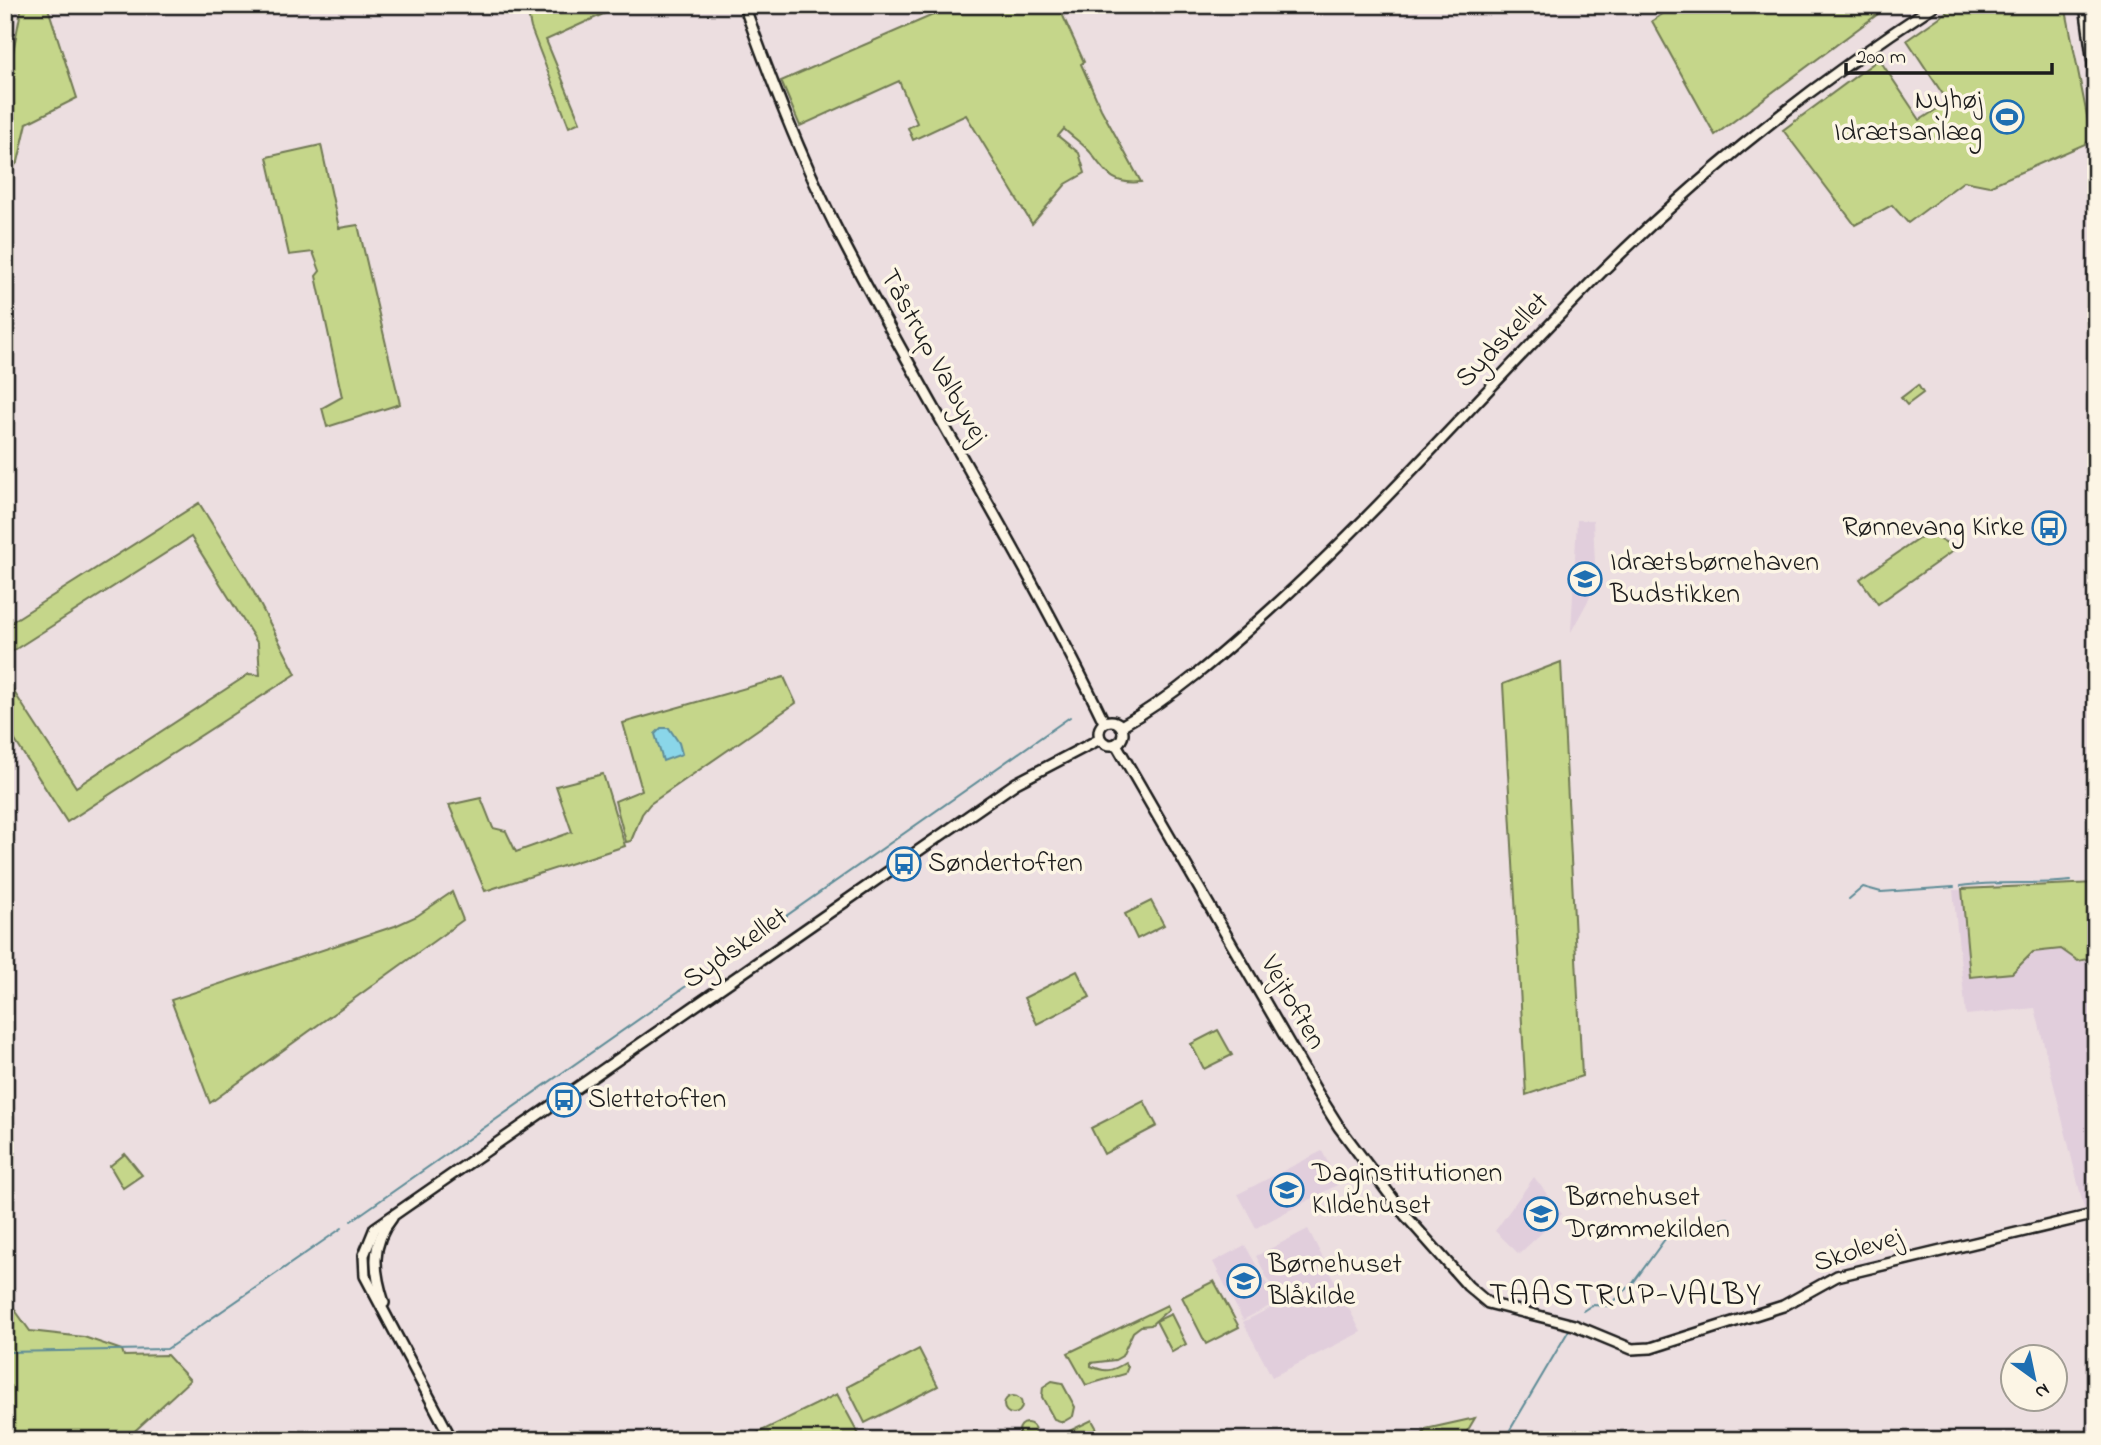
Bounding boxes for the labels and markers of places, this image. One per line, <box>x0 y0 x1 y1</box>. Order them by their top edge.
place label: Nyhøj Idrætsanlæg <box>1834 81 1983 154</box>
sports icon: Nyhøj Idrætsanlæg <box>1988 98 2026 136</box>
place label: Rønnevang Kirke <box>1842 508 2024 549</box>
bus stop icon: Rønnevang Kirke <box>2030 509 2068 547</box>
place label: Idrætsbørnehaven Budstikken <box>1609 543 1819 616</box>
school or university icon: Idrætsbørnehaven Budstikken <box>1566 560 1604 598</box>
place label: Søndertoften <box>928 844 1083 885</box>
bus stop icon: Søndertoften <box>885 845 923 883</box>
place label: Slettetoften <box>588 1080 726 1121</box>
bus stop icon: Slettetoften <box>545 1081 583 1119</box>
place label: Daginstitutionen KIldehuset <box>1311 1154 1502 1227</box>
school or university icon: Daginstitutionen KIldehuset <box>1268 1171 1306 1209</box>
place label: Børnehuset Drømmekilden <box>1565 1178 1730 1251</box>
school or university icon: Børnehuset Drømmekilden <box>1522 1195 1560 1233</box>
place label: Børnehuset Blåkilde <box>1267 1245 1402 1318</box>
school or university icon: Børnehuset Blåkilde <box>1225 1262 1263 1300</box>

